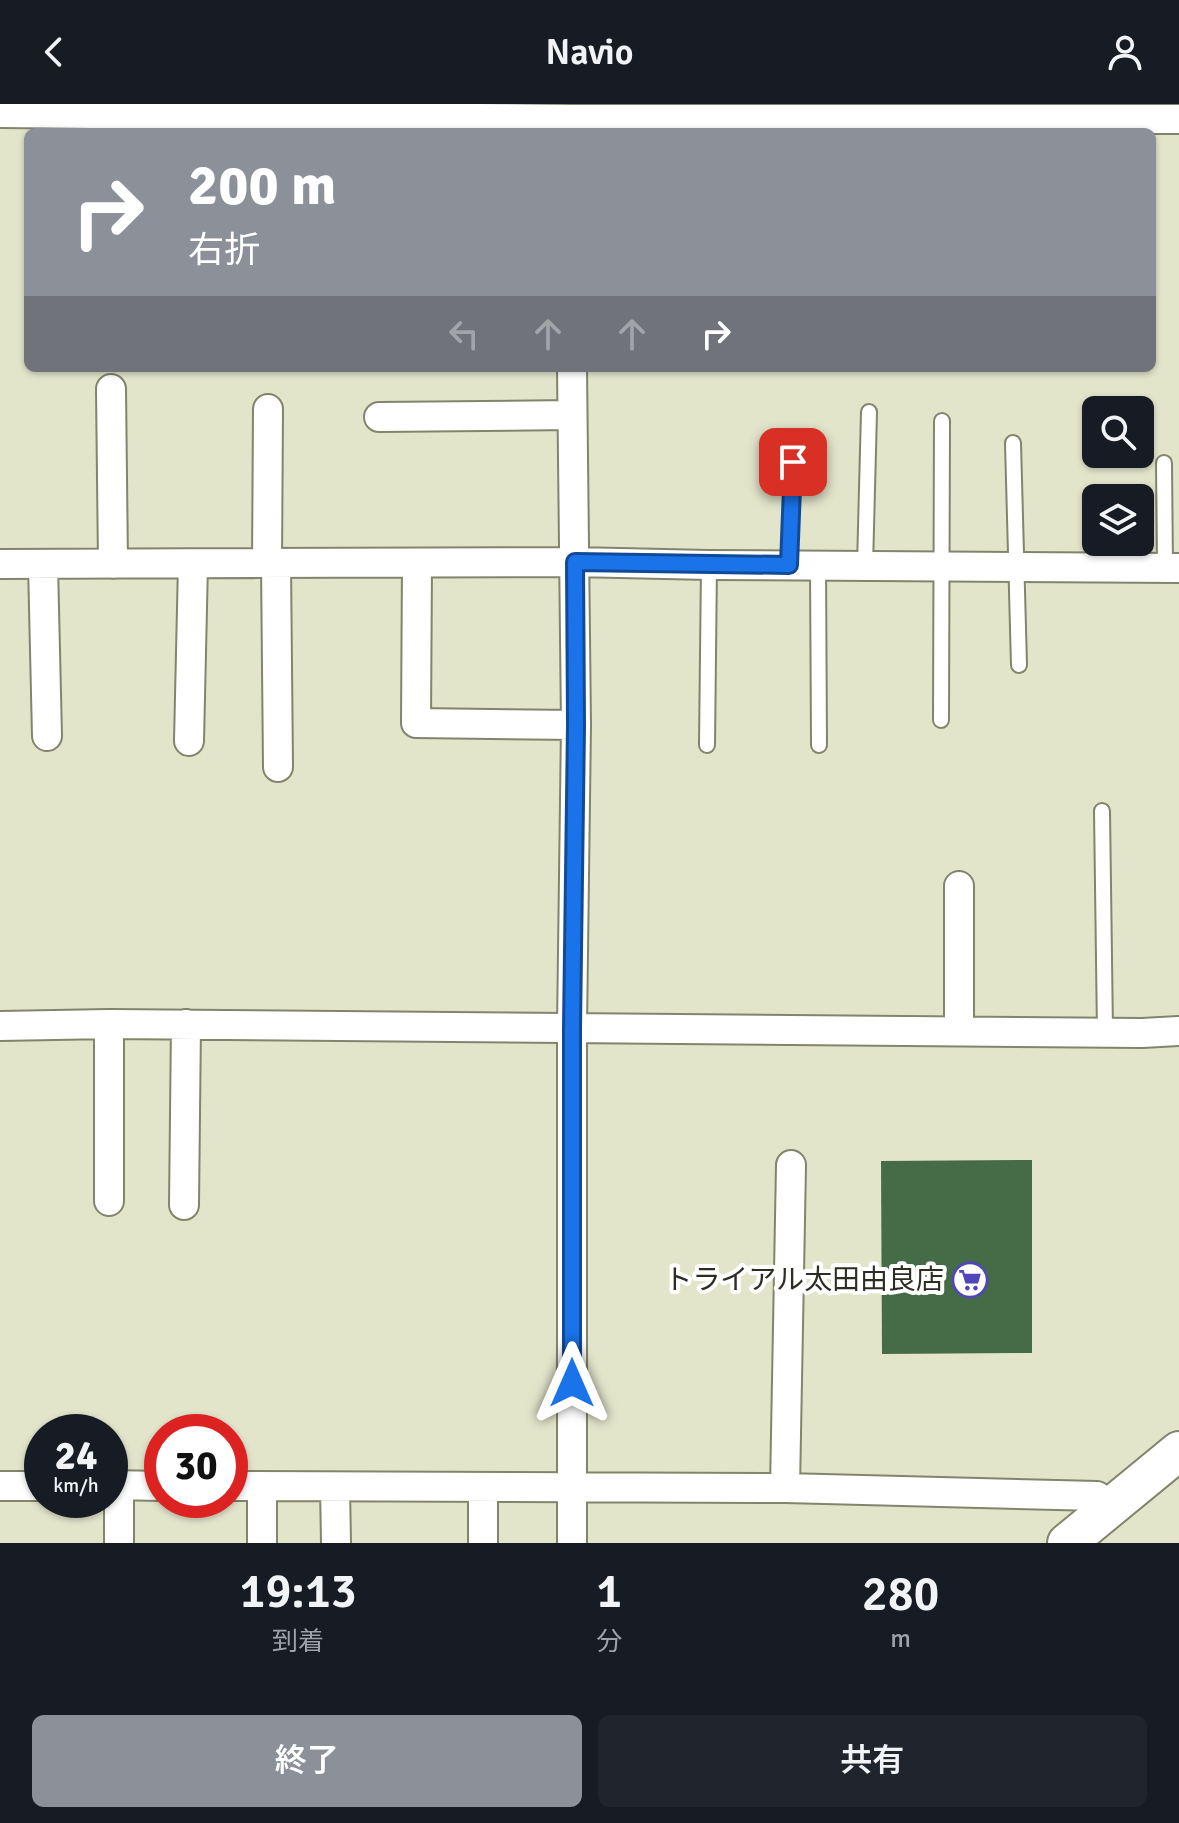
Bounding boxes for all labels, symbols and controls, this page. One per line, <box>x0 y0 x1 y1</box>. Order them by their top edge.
icon: back <box>32 30 76 74</box>
text: Navio <box>546 30 633 75</box>
icon: person <box>1103 30 1147 74</box>
text: 200 m <box>188 151 336 220</box>
icon: right <box>56 160 160 264</box>
text: 右折 <box>188 228 260 273</box>
icon: left <box>442 312 486 356</box>
icon: ahead <box>526 312 570 356</box>
icon: ahead <box>610 312 654 356</box>
icon: right <box>694 312 738 356</box>
map controls <box>1082 396 1154 556</box>
button: search <box>1082 396 1154 468</box>
pin <box>759 428 827 496</box>
icon: arrive <box>771 440 815 484</box>
button: layers <box>1082 484 1154 556</box>
supermarket icon: トライアル太田由良店 <box>951 1261 989 1299</box>
place label: トライアル太田由良店 <box>664 1263 944 1297</box>
position arrow <box>530 1341 614 1425</box>
speed limit sign: 30 <box>144 1414 248 1518</box>
text: 24 <box>54 1431 98 1481</box>
text: km/h <box>53 1473 99 1498</box>
text: 19:13 <box>240 1562 357 1621</box>
text: 1 <box>596 1562 622 1621</box>
text: 280 <box>862 1565 940 1624</box>
text: m <box>890 1623 911 1655</box>
text: 到着 <box>272 1626 324 1658</box>
text: 分 <box>596 1626 622 1658</box>
button: 終了 <box>32 1715 582 1807</box>
button: 共有 <box>598 1715 1147 1807</box>

